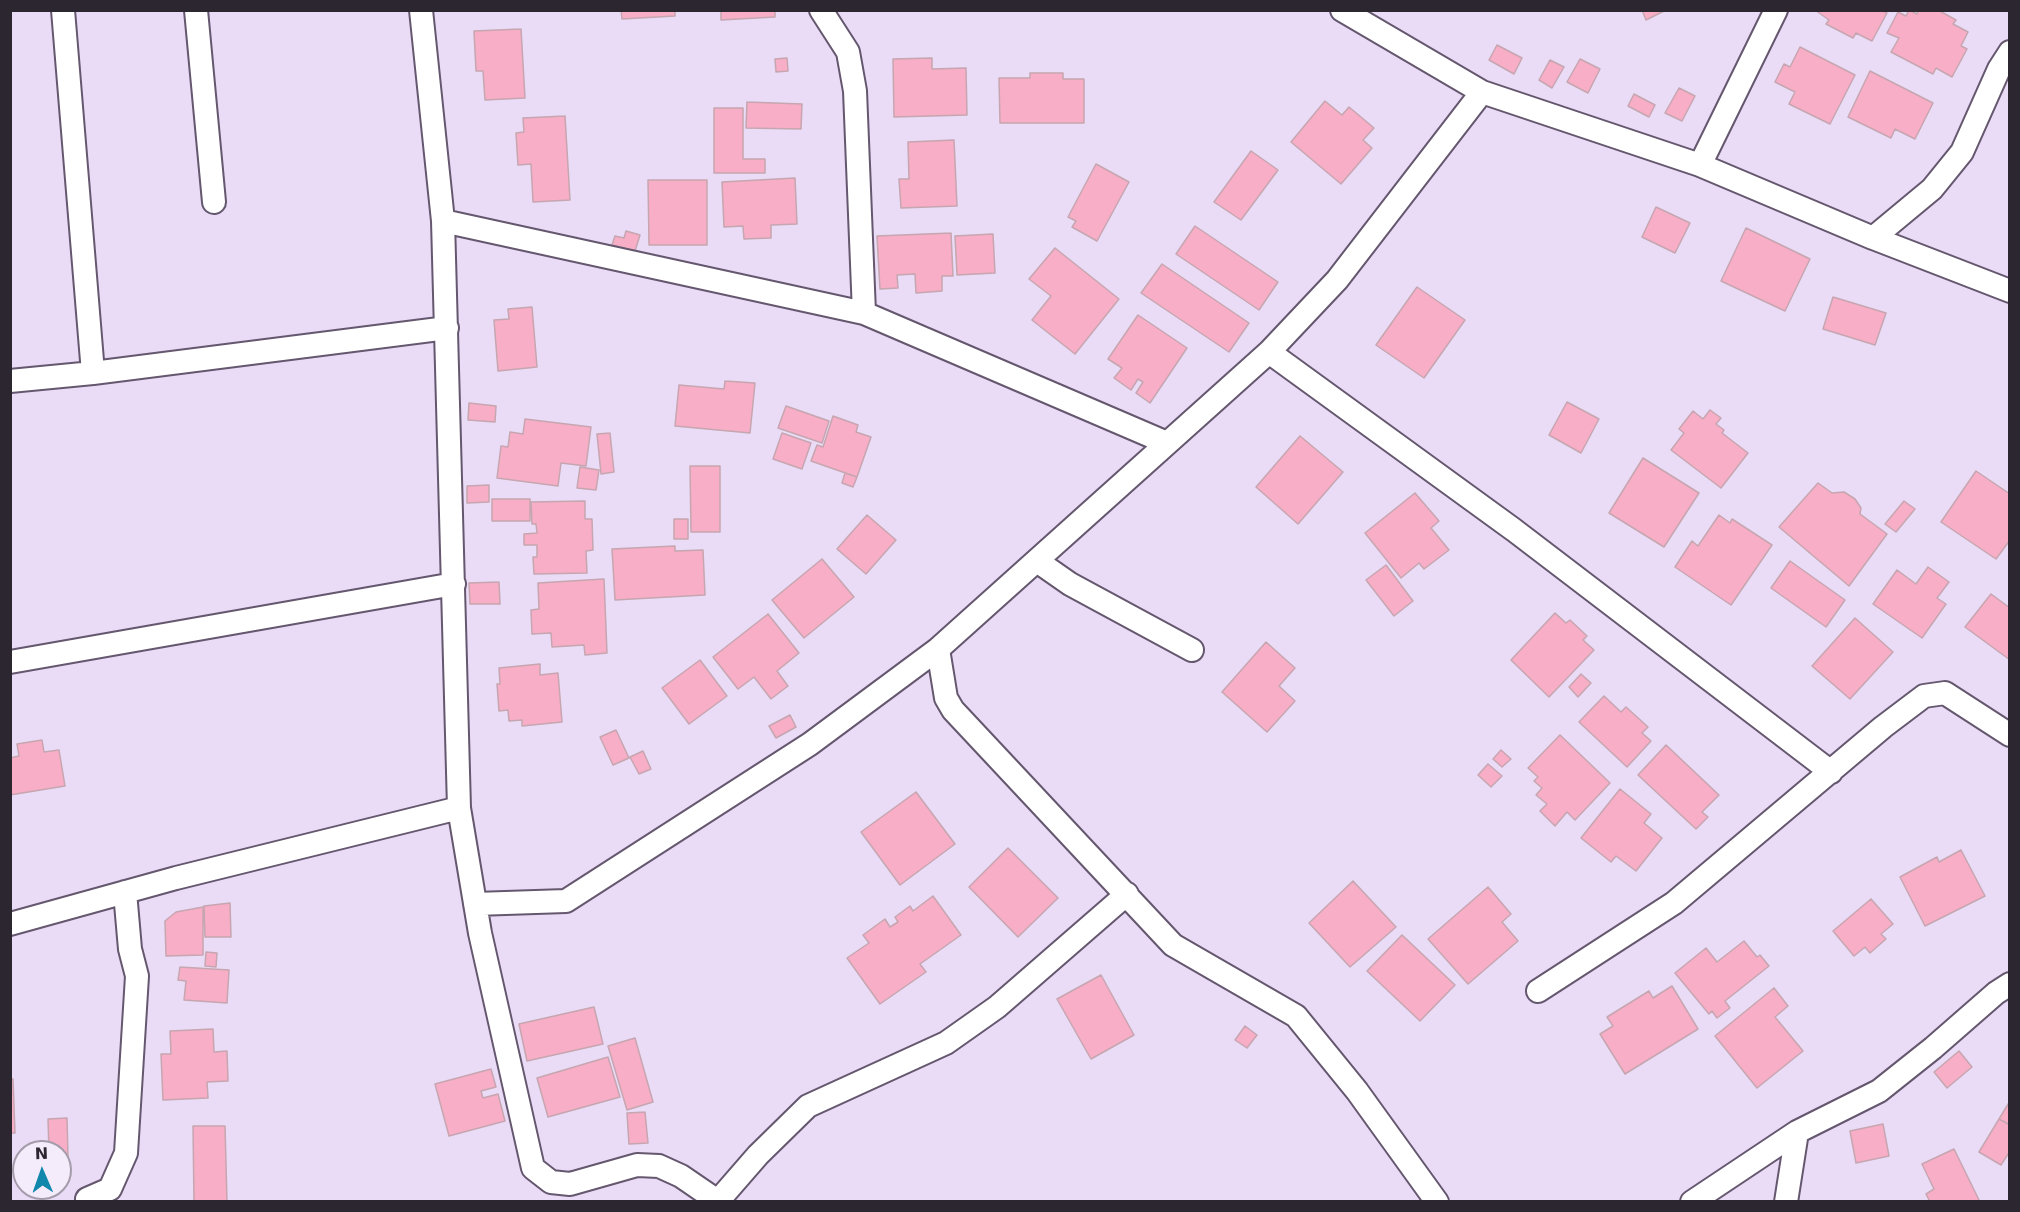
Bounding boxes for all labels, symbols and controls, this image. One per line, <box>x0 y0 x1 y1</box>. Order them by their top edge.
north arrow <box>12 1140 72 1200</box>
text: N <box>34 1144 48 1163</box>

